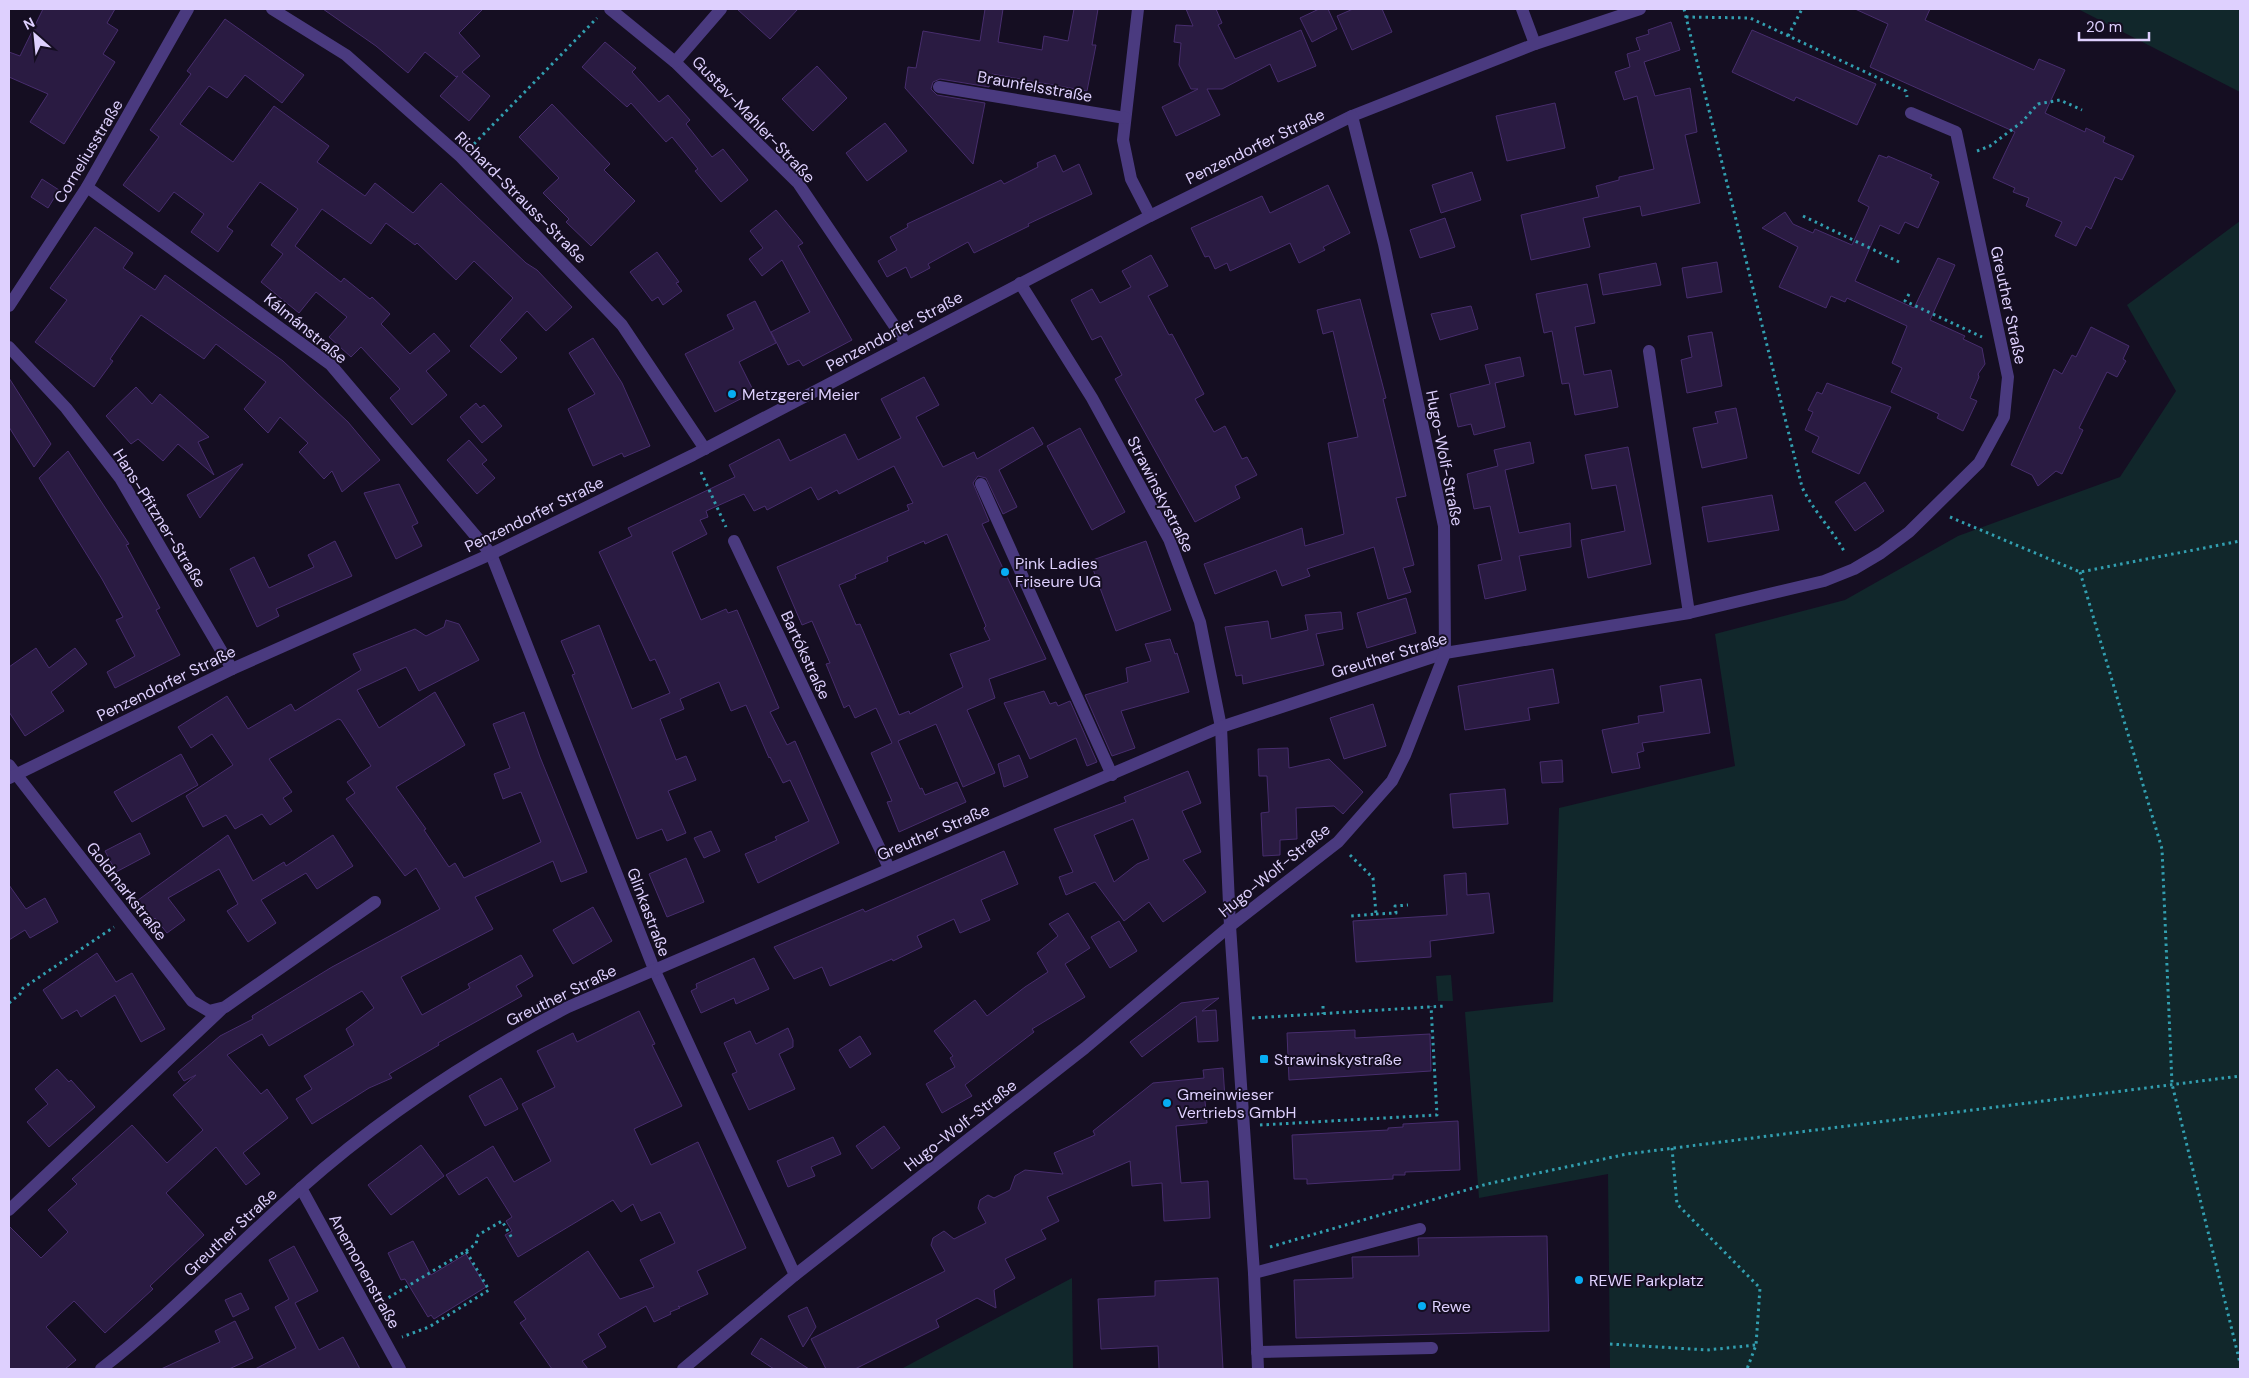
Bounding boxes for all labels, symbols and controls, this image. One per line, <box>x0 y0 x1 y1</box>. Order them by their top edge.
north arrow <box>10 10 60 60</box>
scale bar <box>2079 10 2149 42</box>
text: N <box>20 13 38 34</box>
text: 20 m <box>2086 17 2122 37</box>
street label: Gustav-Mahler-Straße <box>687 51 820 187</box>
street label: Braunfelsstraße <box>976 66 1094 107</box>
street label: Corneliusstraße <box>49 95 128 207</box>
street label: Penzendorfer Straße <box>1182 104 1328 189</box>
street label: Richard-Strauss-Straße <box>450 127 591 268</box>
street label: Greuther Straße <box>1986 244 2031 366</box>
street label: Penzendorfer Straße <box>822 286 966 376</box>
street label: Kálmánstraße <box>260 288 352 368</box>
place label: Metzgerei Meier <box>742 384 860 405</box>
marker: Metzgerei Meier <box>726 388 738 400</box>
street label: Hugo-Wolf-Straße <box>1421 389 1468 528</box>
street label: Strawinskystraße <box>1122 433 1199 556</box>
street label: Hans-Pfitzner-Straße <box>108 445 211 592</box>
street label: Penzendorfer Straße <box>461 472 607 557</box>
place label: Pink Ladies Friseure UG <box>1015 553 1101 592</box>
marker: Pink Ladies Friseure UG <box>999 566 1011 578</box>
street label: Bartókstraße <box>776 608 835 703</box>
street label: Greuther Straße <box>1329 628 1450 683</box>
street label: Penzendorfer Straße <box>93 641 239 726</box>
street label: Greuther Straße <box>874 799 993 866</box>
street label: Hugo-Wolf-Straße <box>1214 819 1334 922</box>
street label: Goldmarkstraße <box>81 838 172 945</box>
street label: Glinkastraße <box>622 865 675 960</box>
street label: Greuther Straße <box>503 960 620 1031</box>
place label: Strawinskystraße <box>1274 1049 1402 1070</box>
marker: Strawinskystraße <box>1258 1053 1270 1065</box>
street label: Hugo-Wolf-Straße <box>900 1075 1021 1176</box>
place label: Gmeinwieser Vertriebs GmbH <box>1177 1084 1296 1123</box>
marker: Gmeinwieser Vertriebs GmbH <box>1161 1097 1173 1109</box>
street label: Greuther Straße <box>179 1184 282 1281</box>
street label: Anemonenstraße <box>324 1210 405 1332</box>
place label: REWE Parkplatz <box>1589 1270 1704 1291</box>
marker: REWE Parkplatz <box>1573 1274 1585 1286</box>
place label: Rewe <box>1432 1296 1471 1317</box>
marker: Rewe <box>1416 1300 1428 1312</box>

